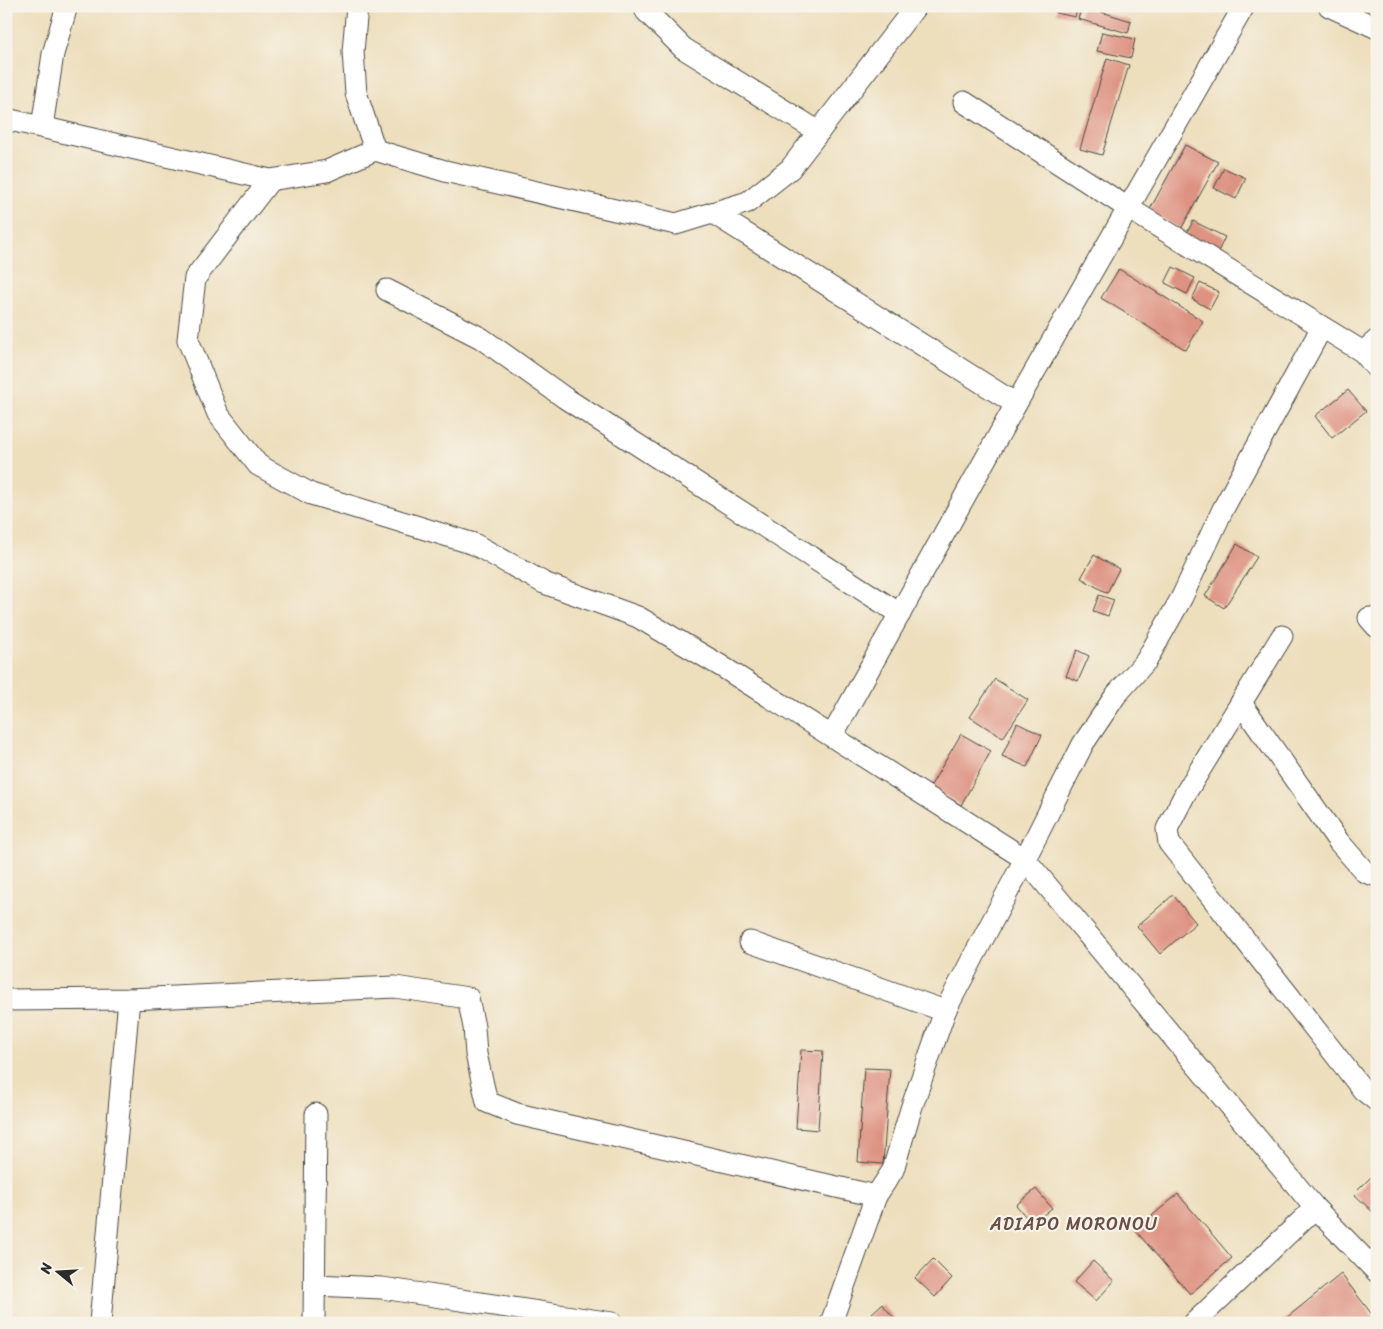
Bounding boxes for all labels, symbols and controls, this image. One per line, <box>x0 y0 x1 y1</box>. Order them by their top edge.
district label: ADIAPO MORONOU <box>989 1208 1158 1240</box>
north arrow <box>32 1246 82 1296</box>
text: N <box>32 1259 60 1278</box>

